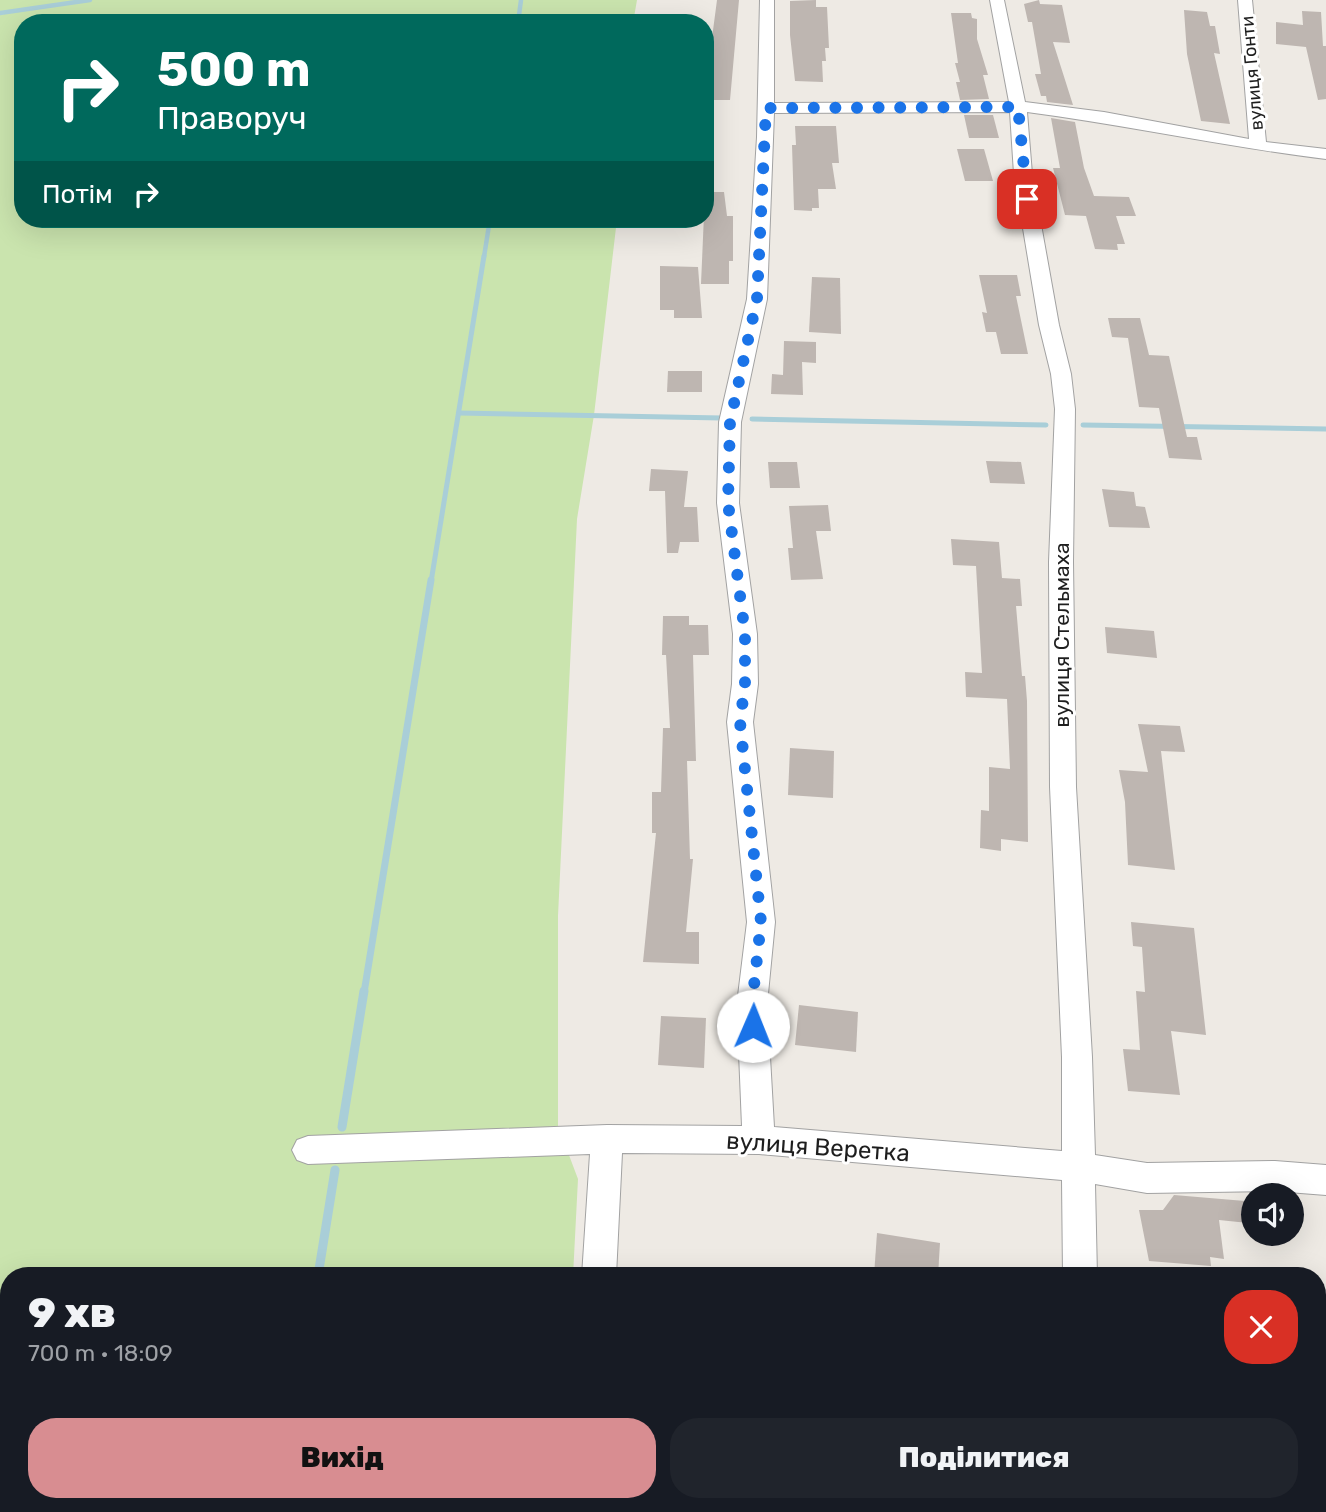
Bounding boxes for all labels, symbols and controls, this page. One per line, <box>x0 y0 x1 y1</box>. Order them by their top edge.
street label: вулиця Гонти <box>1236 15 1268 131</box>
text: 500 m <box>157 40 311 98</box>
icon: right <box>42 42 133 133</box>
text: Праворуч <box>157 99 306 137</box>
pin <box>997 169 1057 229</box>
icon: right <box>127 175 165 213</box>
text: Потім <box>42 179 113 210</box>
icon: arrive <box>1008 180 1046 218</box>
street label: вулиця Стельмаха <box>1049 542 1074 728</box>
position arrow <box>716 989 790 1063</box>
street label: вулиця Веретка <box>725 1127 911 1167</box>
map controls <box>1241 1183 1304 1246</box>
button: sound <box>1241 1183 1304 1246</box>
text: 9 хв <box>28 1288 116 1338</box>
button: close <box>1224 1290 1298 1364</box>
text: 700 m · 18:09 <box>28 1339 173 1367</box>
button: Вихід <box>28 1418 656 1498</box>
button: Поділитися <box>670 1418 1298 1498</box>

